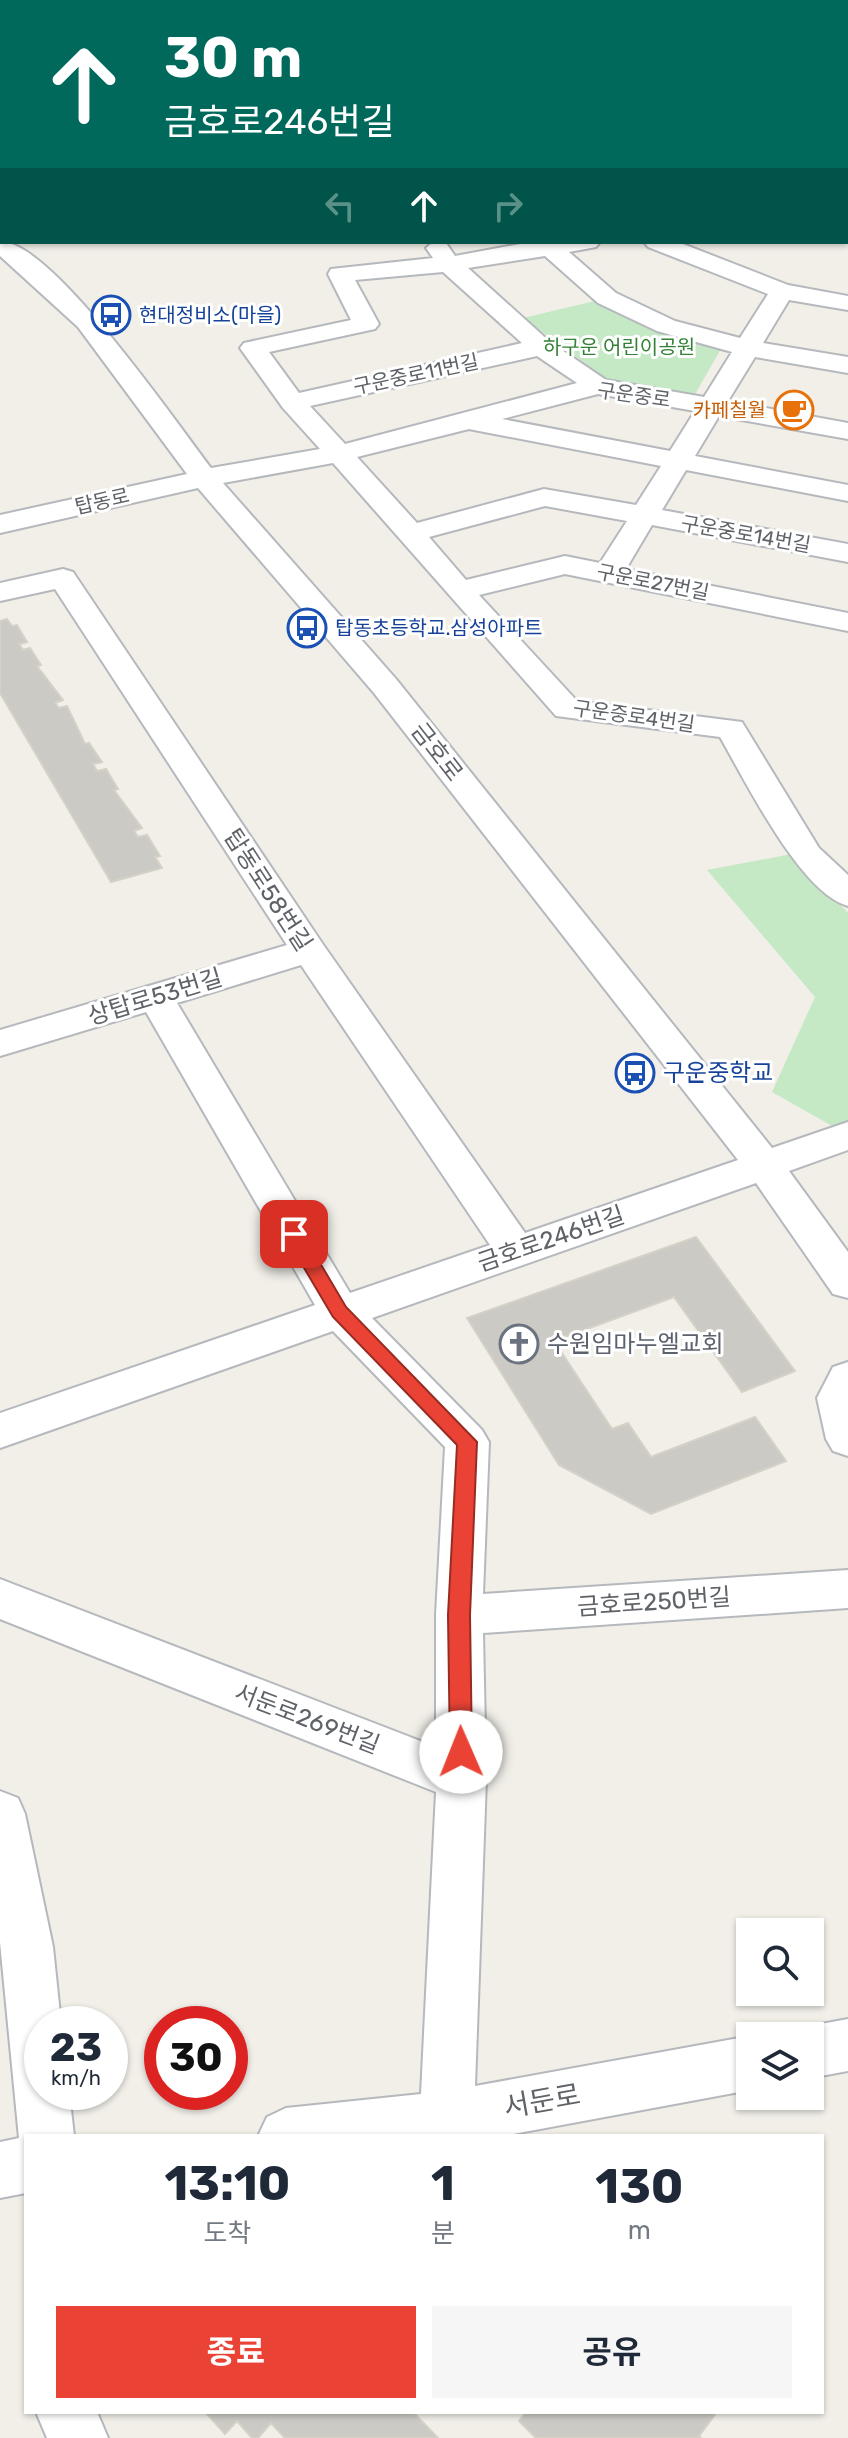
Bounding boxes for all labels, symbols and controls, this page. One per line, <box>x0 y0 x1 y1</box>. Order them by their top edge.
text: 30 m <box>164 25 302 91</box>
icon: ahead <box>32 32 136 136</box>
text: 금호로246번길 <box>164 100 394 143</box>
icon: left <box>318 184 362 228</box>
icon: ahead <box>402 184 446 228</box>
icon: right <box>486 184 530 228</box>
bus stop icon: 현대정비소(마을) <box>90 294 132 336</box>
place label: 현대정비소(마을) <box>139 303 281 327</box>
park label: 하구운 어린이공원 <box>543 335 695 359</box>
street label: 구운중로11번길 <box>351 349 481 399</box>
street label: 구운중로 <box>596 378 672 412</box>
cafe icon: 카페칠월 <box>773 389 815 431</box>
place label: 카페칠월 <box>692 398 766 422</box>
street label: 탑동로 <box>72 483 132 519</box>
street label: 구운중로14번길 <box>679 511 813 557</box>
street label: 구운로27번길 <box>595 559 711 605</box>
bus stop icon: 탑동초등학교.삼성아파트 <box>286 607 328 649</box>
place label: 탑동초등학교.삼성아파트 <box>335 616 542 640</box>
street label: 구운중로4번길 <box>572 696 696 736</box>
street label: 금호로 <box>406 717 468 787</box>
street label: 탑동로58번길 <box>218 824 318 956</box>
street label: 상탑로53번길 <box>84 963 226 1031</box>
bus stop icon: 구운중학교 <box>614 1052 656 1094</box>
place label: 구운중학교 <box>663 1059 773 1087</box>
pin <box>260 1200 328 1268</box>
street label: 금호로246번길 <box>474 1201 628 1277</box>
icon: arrive <box>272 1212 316 1256</box>
church icon: 수원임마누엘교회 <box>498 1323 540 1365</box>
place label: 수원임마누엘교회 <box>547 1330 724 1358</box>
street label: 금호로250번길 <box>576 1583 732 1621</box>
street label: 서둔로269번길 <box>230 1678 384 1760</box>
position arrow <box>419 1710 503 1794</box>
map controls <box>736 1918 824 2110</box>
button: search <box>736 1918 824 2006</box>
speed limit sign: 30 <box>144 2006 248 2110</box>
button: layers <box>736 2022 824 2110</box>
text: 23 <box>50 2024 102 2071</box>
text: km/h <box>51 2066 101 2090</box>
street label: 서둔로 <box>501 2078 583 2124</box>
text: 13:10 <box>164 2155 290 2212</box>
text: 1 <box>431 2155 455 2212</box>
text: 130 <box>595 2158 683 2215</box>
text: m <box>628 2215 651 2246</box>
text: 도착 <box>204 2218 251 2249</box>
text: 분 <box>431 2218 455 2249</box>
button: 종료 <box>56 2306 416 2398</box>
button: 공유 <box>432 2306 792 2398</box>

